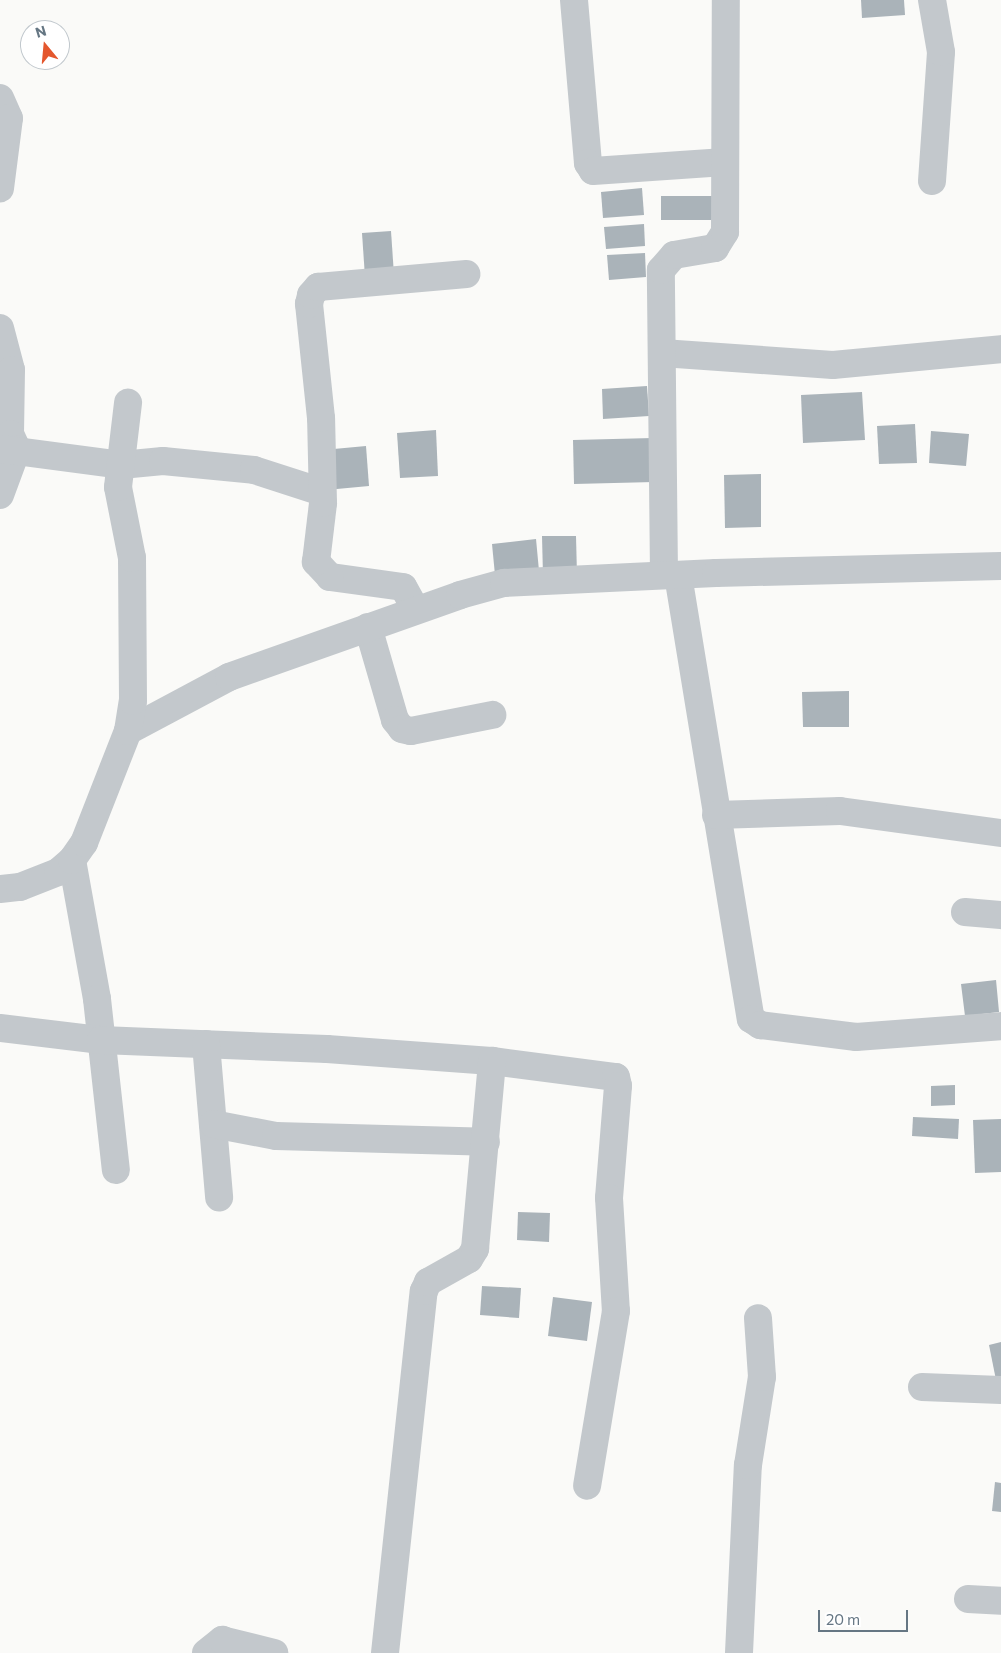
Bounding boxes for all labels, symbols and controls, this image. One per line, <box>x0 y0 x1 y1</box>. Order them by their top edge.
north arrow <box>20 20 70 70</box>
text: N <box>33 21 48 41</box>
scale bar <box>821 1600 911 1632</box>
text: 20 m <box>826 1610 860 1628</box>

